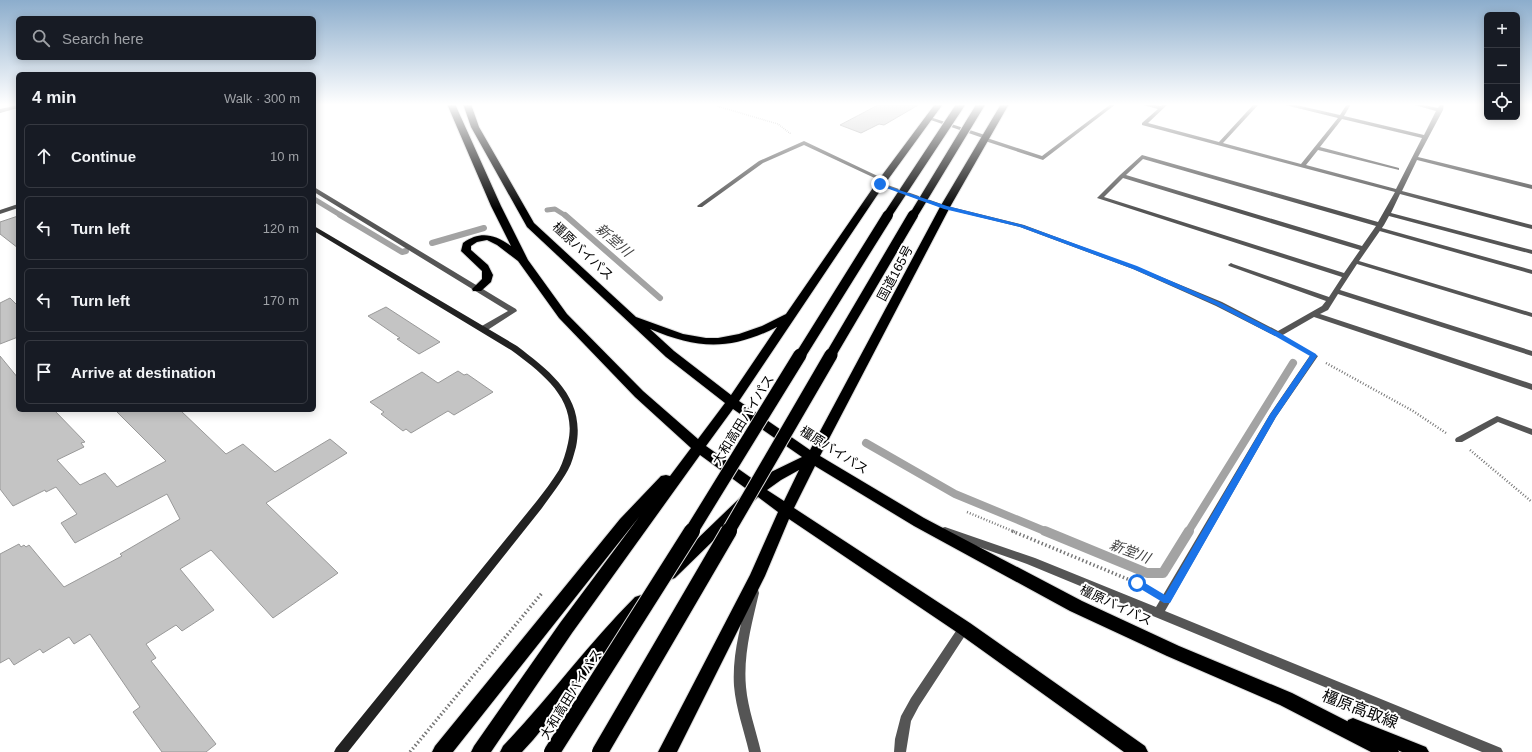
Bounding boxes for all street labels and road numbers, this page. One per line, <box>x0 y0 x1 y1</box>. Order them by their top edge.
street label: 橿原バイパス <box>549 219 617 283</box>
street label: 国道165号 <box>874 243 916 303</box>
street label: 大和高田バイパス <box>709 372 777 468</box>
street label: 橿原バイパス <box>797 423 871 477</box>
street label: 橿原バイパス <box>1078 582 1154 628</box>
street label: 大和高田バイパス <box>537 646 605 742</box>
street label: 橿原高取線 <box>1320 687 1400 731</box>

